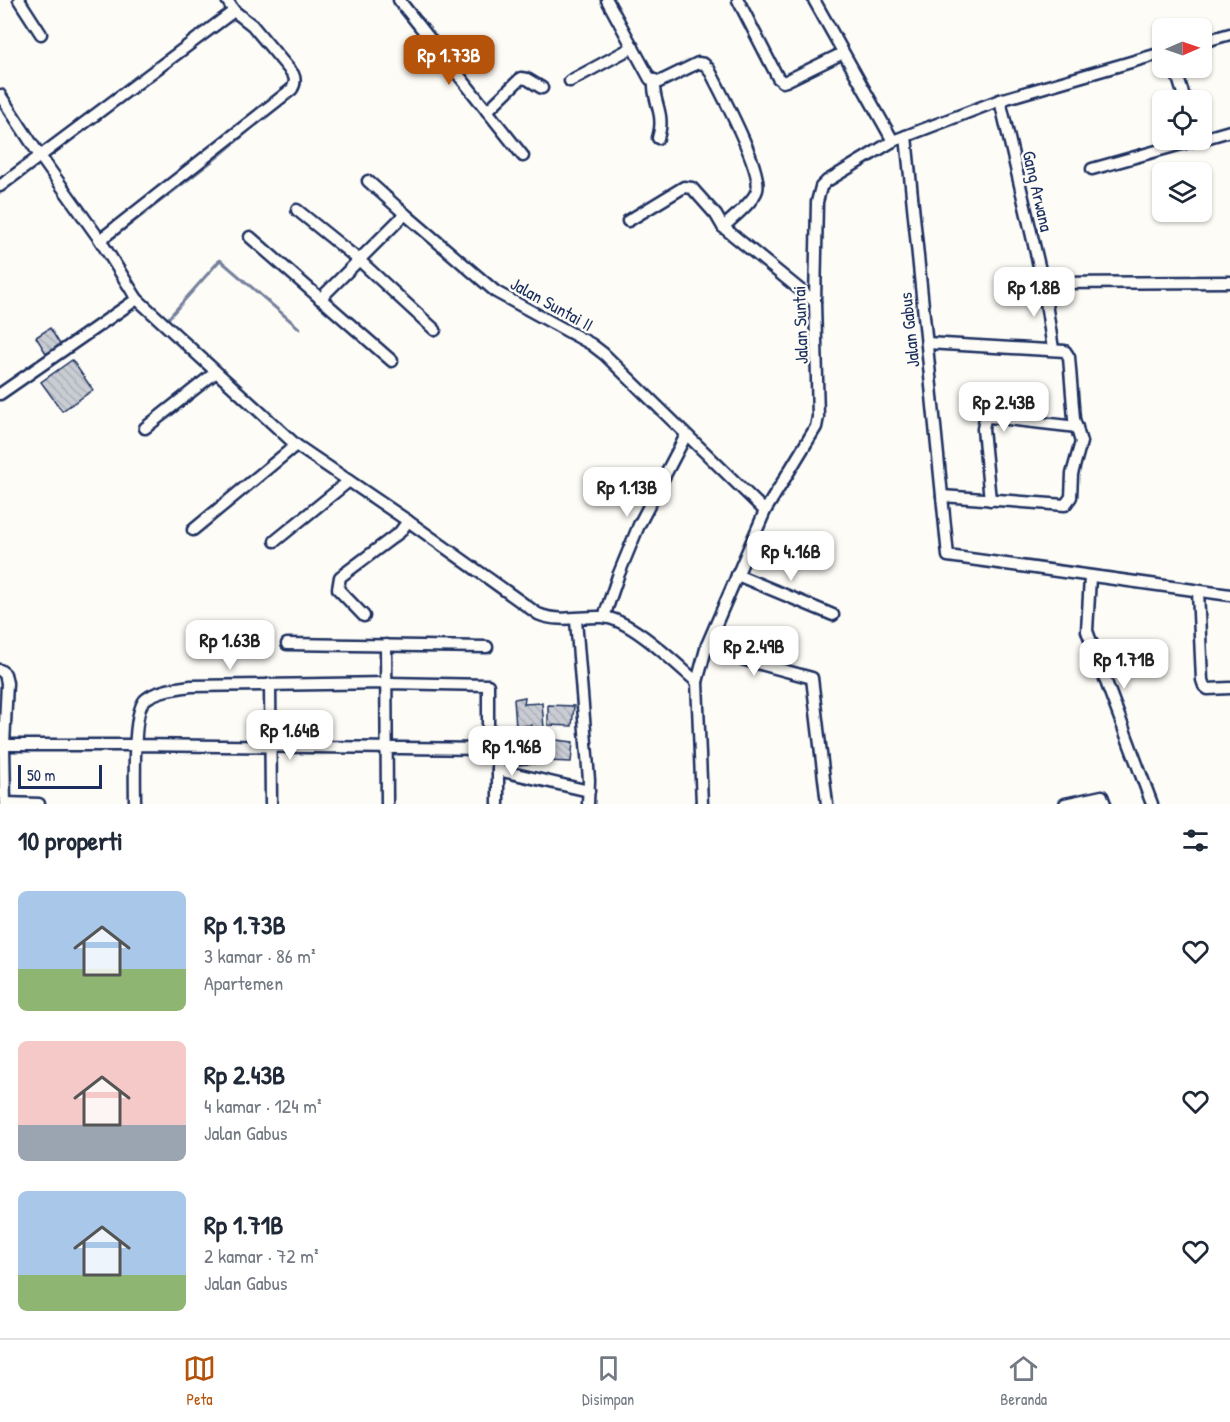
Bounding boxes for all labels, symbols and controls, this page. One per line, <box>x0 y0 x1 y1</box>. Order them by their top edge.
north arrow <box>1152 18 1212 78</box>
map controls <box>1152 18 1212 222</box>
pin: Rp 1.73B <box>387 35 511 86</box>
text: Rp 1.73B <box>418 41 480 68</box>
button: locate <box>1152 90 1212 150</box>
street label: Gang Arwana <box>1017 148 1059 234</box>
button: layers <box>1152 162 1212 222</box>
pin: Rp 1.8B <box>979 267 1089 318</box>
street label: Jalan Suntai II <box>506 271 598 337</box>
text: Rp 1.8B <box>1008 273 1060 300</box>
street label: Jalan Suntai <box>786 285 814 365</box>
street label: Jalan Gabus <box>893 291 925 369</box>
pin: Rp 2.43B <box>942 382 1066 433</box>
text: Rp 2.43B <box>973 388 1035 415</box>
pin: Rp 1.13B <box>565 467 689 518</box>
text: Rp 1.13B <box>597 473 657 500</box>
pin: Rp 4.16B <box>729 531 853 582</box>
text: Rp 4.16B <box>761 537 821 564</box>
pin: Rp 1.63B <box>168 620 292 671</box>
text: Rp 1.63B <box>200 626 260 653</box>
pin: Rp 2.49B <box>692 626 816 677</box>
text: Rp 2.49B <box>724 632 784 659</box>
pin: Rp 1.71B <box>1062 639 1186 690</box>
text: Rp 1.71B <box>1093 645 1155 672</box>
pin: Rp 1.64B <box>228 710 352 761</box>
text: Rp 1.64B <box>260 716 320 743</box>
pin: Rp 1.96B <box>450 726 574 777</box>
text: Rp 1.96B <box>482 732 542 759</box>
scale bar <box>18 762 102 790</box>
text: 50 m <box>27 764 56 786</box>
text: 10 properti <box>18 823 123 858</box>
icon: filters <box>1179 824 1212 857</box>
text: Rp 1.73B <box>204 907 286 942</box>
icon: home <box>66 915 138 987</box>
icon: heart <box>1179 935 1212 968</box>
text: 3 kamar · 86 m² <box>204 942 315 969</box>
text: Apartemen <box>204 969 283 996</box>
text: Rp 2.43B <box>204 1057 285 1092</box>
icon: home <box>66 1065 138 1137</box>
icon: heart <box>1179 1085 1212 1118</box>
text: 4 kamar · 124 m² <box>204 1092 322 1119</box>
text: Jalan Gabus <box>204 1119 287 1146</box>
text: Rp 1.71B <box>204 1207 283 1242</box>
icon: home <box>66 1215 138 1287</box>
icon: heart <box>1179 1235 1212 1268</box>
text: 2 kamar · 72 m² <box>204 1242 319 1269</box>
text: Jalan Gabus <box>204 1269 287 1296</box>
tab: Peta <box>183 1352 216 1410</box>
tab: Disimpan <box>582 1352 634 1410</box>
tab: Beranda <box>1000 1352 1047 1410</box>

